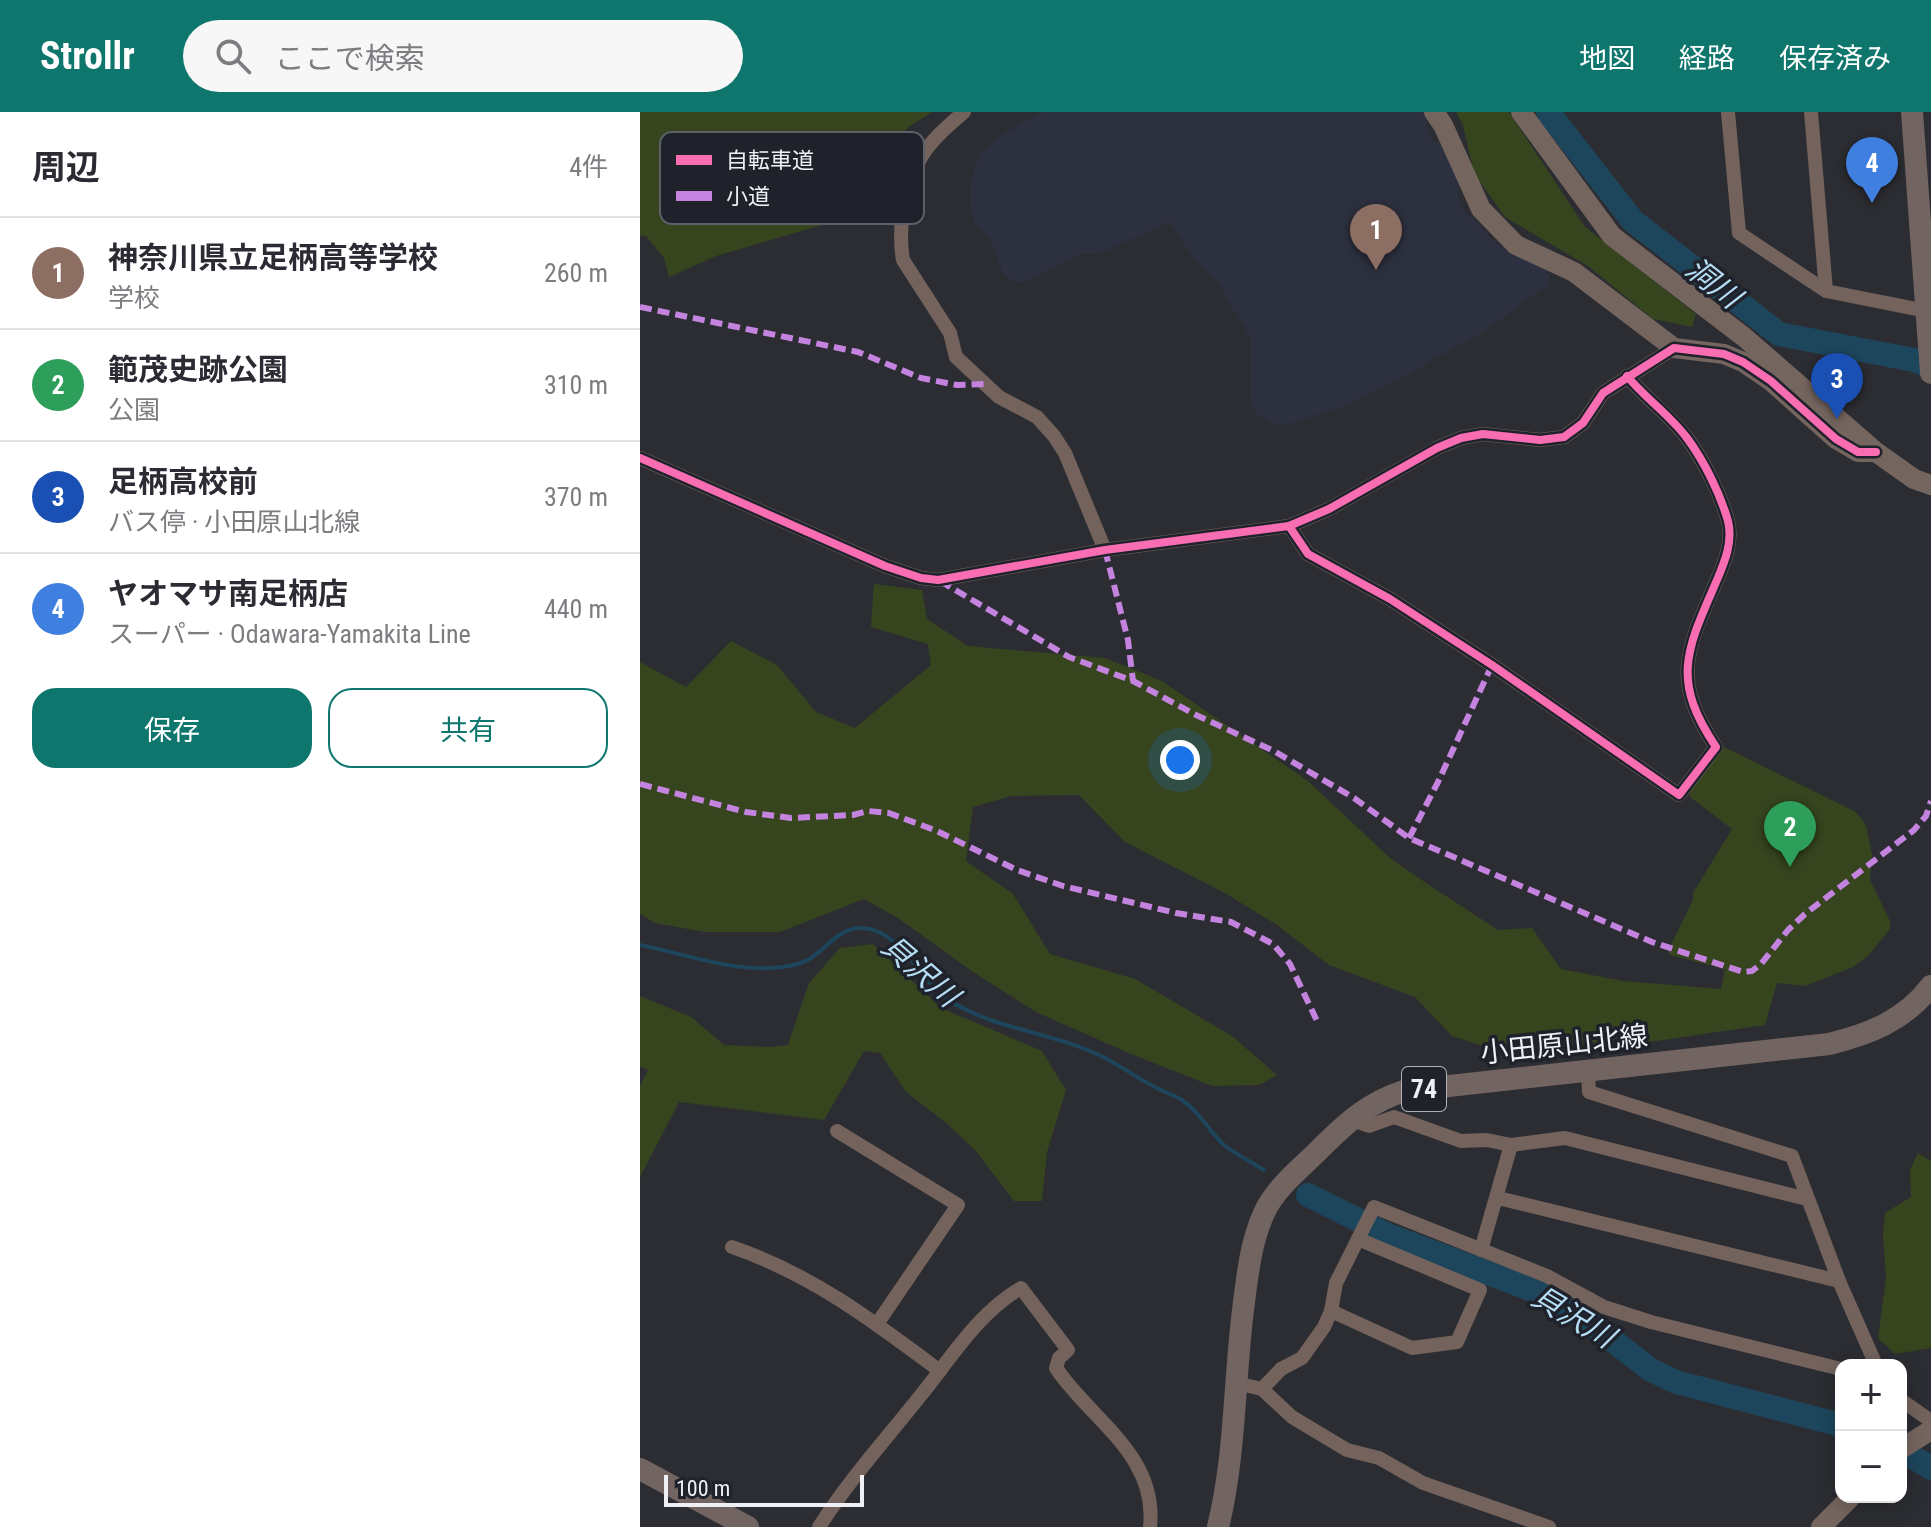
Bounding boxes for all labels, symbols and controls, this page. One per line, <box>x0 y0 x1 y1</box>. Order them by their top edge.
search box <box>183 20 743 92</box>
text: Strollr <box>40 34 135 78</box>
icon: search <box>211 34 255 78</box>
text: ここで検索 <box>275 41 425 76</box>
text: 地図 <box>1579 42 1635 75</box>
text: 経路 <box>1679 42 1735 75</box>
text: 保存済み <box>1779 42 1891 75</box>
legend <box>660 132 924 224</box>
pin: 4 <box>1846 137 1898 203</box>
text: 周辺 <box>32 147 100 187</box>
text: 自転車道 <box>726 148 814 173</box>
text: 4件 <box>569 152 608 182</box>
text: 小道 <box>726 184 770 209</box>
pin: 1 <box>1350 204 1402 270</box>
text: 神奈川県立足柄高等学校 <box>108 240 438 275</box>
water label: 洞川 <box>1679 250 1750 317</box>
text: 1 <box>51 258 65 288</box>
text: 260 m <box>544 258 608 288</box>
text: 学校 <box>108 283 160 313</box>
text: 範茂史跡公園 <box>108 352 288 387</box>
pin: 3 <box>1811 353 1863 419</box>
text: 2 <box>51 370 65 400</box>
text: 310 m <box>544 370 608 400</box>
text: 公園 <box>108 395 160 425</box>
text: 足柄高校前 <box>108 464 258 499</box>
text: 3 <box>51 482 65 512</box>
text: 370 m <box>544 482 608 512</box>
text: バス停 · 小田原山北線 <box>108 507 360 537</box>
text: ヤオマサ南足柄店 <box>108 576 348 611</box>
text: 4 <box>51 594 65 624</box>
text: 440 m <box>544 594 608 624</box>
text: スーパー · Odawara-Yamakita Line <box>108 619 471 649</box>
button: 保存 <box>32 688 312 768</box>
button: 共有 <box>328 688 608 768</box>
your location <box>1160 740 1200 780</box>
pin: 2 <box>1764 801 1816 867</box>
water label: 貝沢川 <box>875 928 968 1015</box>
street label: 小田原山北線 <box>1479 1019 1649 1070</box>
road number: 74 <box>1402 1067 1446 1111</box>
water label: 貝沢川 <box>1526 1278 1623 1356</box>
map controls <box>1835 1359 1907 1503</box>
button: + <box>1835 1359 1907 1431</box>
button: − <box>1835 1431 1907 1503</box>
scale bar <box>664 1471 864 1507</box>
text: 100 m <box>676 1476 730 1501</box>

